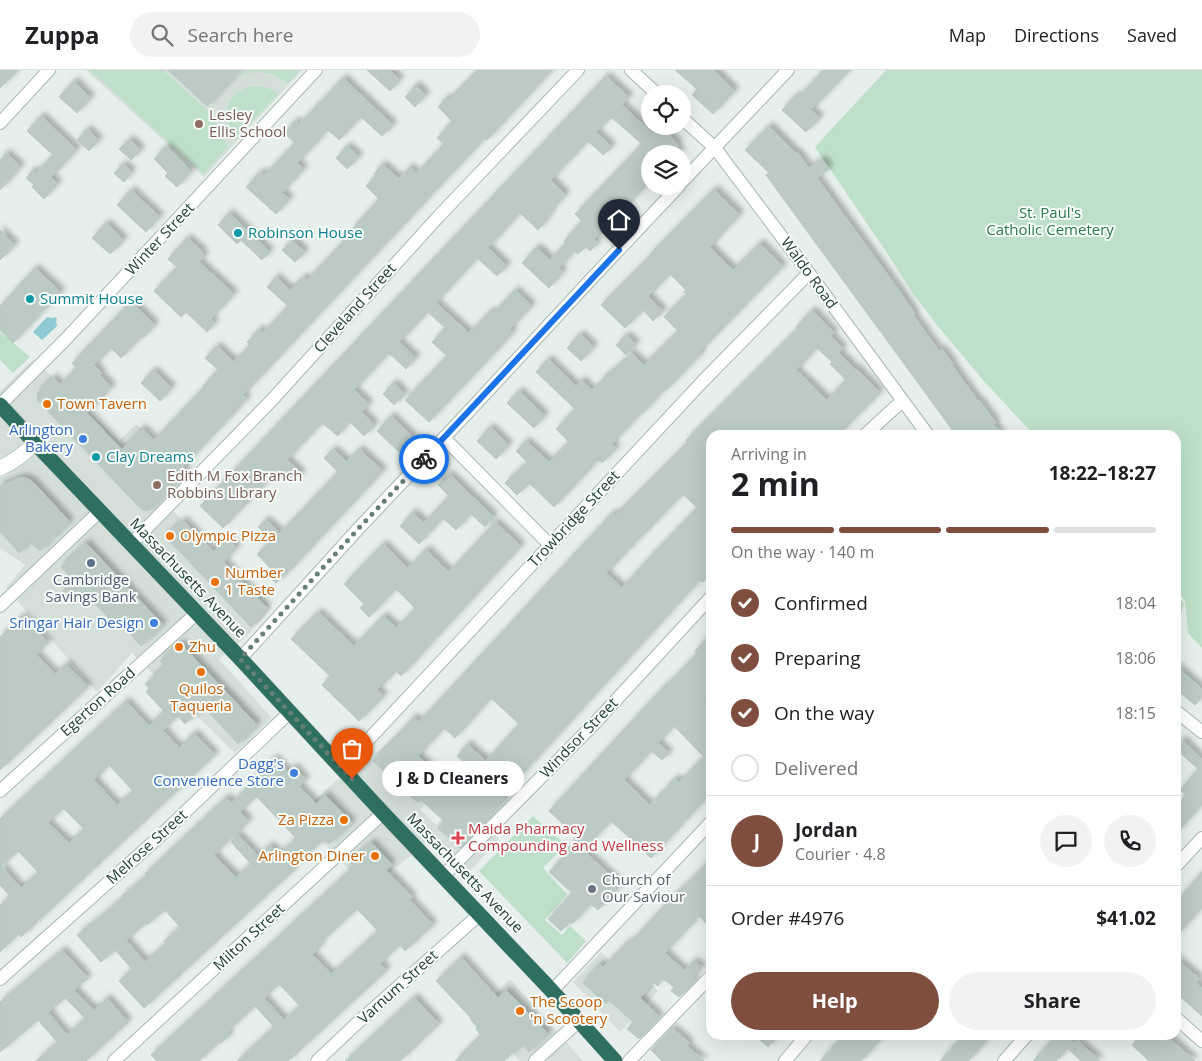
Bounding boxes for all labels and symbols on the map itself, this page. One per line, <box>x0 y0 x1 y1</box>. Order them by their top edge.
place label: Lesley Ellis School <box>209 104 286 141</box>
marker: Lesley Ellis School <box>193 118 205 130</box>
street label: Winter Street <box>120 198 198 279</box>
pin <box>598 199 640 250</box>
park label: St. Paul's Catholic Cemetery <box>986 202 1114 239</box>
place label: Robinson House <box>248 222 363 242</box>
marker: Robinson House <box>232 227 244 239</box>
street label: Waldo Road <box>777 233 843 312</box>
street label: Cleveland Street <box>309 258 400 356</box>
place label: Summit House <box>40 288 143 308</box>
marker: Summit House <box>24 293 36 305</box>
place label: Town Tavern <box>57 393 147 413</box>
marker: Town Tavern <box>41 398 53 410</box>
place label: Arlington Bakery <box>9 419 73 456</box>
marker: Arlington Bakery <box>77 433 89 445</box>
courier <box>399 434 449 484</box>
place label: Clay Dreams <box>106 446 194 466</box>
marker: Clay Dreams <box>90 451 102 463</box>
place label: Edith M Fox Branch Robbins Library <box>167 465 302 502</box>
street label: Trowbridge Street <box>523 466 623 571</box>
marker: Edith M Fox Branch Robbins Library <box>151 479 163 491</box>
street label: Massachusetts Avenue <box>126 513 251 642</box>
place label: Olympic Pizza <box>180 525 276 545</box>
marker: Olympic Pizza <box>164 530 176 542</box>
marker: Cambridge Savings Bank <box>85 557 97 569</box>
place label: Number 1 Taste <box>225 562 283 599</box>
place label: Cambridge Savings Bank <box>45 569 137 606</box>
marker: Number 1 Taste <box>209 576 221 588</box>
place label: Sringar Hair Design <box>9 612 144 632</box>
marker: Sringar Hair Design <box>148 617 160 629</box>
place label: Zhu <box>189 636 216 656</box>
marker: Zhu <box>173 641 185 653</box>
street label: Egerton Road <box>56 662 139 740</box>
marker: Quilos Taqueria <box>195 666 207 678</box>
place label: Quilos Taqueria <box>170 678 232 715</box>
street label: Windsor Street <box>535 693 622 782</box>
pin <box>331 728 373 779</box>
place label: Dagg's Convenience Store <box>153 753 284 790</box>
callout: J & D Cleaners <box>382 762 524 796</box>
marker: Dagg's Convenience Store <box>288 767 300 779</box>
street label: Melrose Street <box>102 805 191 888</box>
street label: Massachusetts Avenue <box>403 808 528 937</box>
place label: Za Pizza <box>278 809 334 829</box>
marker: Za Pizza <box>338 814 350 826</box>
place label: Maida Pharmacy Compounding and Wellness <box>468 818 664 855</box>
marker: Maida Pharmacy Compounding and Wellness <box>452 832 464 844</box>
place label: Arlington Diner <box>259 845 365 865</box>
marker: Arlington Diner <box>369 850 381 862</box>
place label: Church of Our Saviour <box>602 869 685 906</box>
marker: Church of Our Saviour <box>586 883 598 895</box>
street label: Milton Street <box>208 898 288 974</box>
street label: Varnum Street <box>353 945 442 1028</box>
place label: The Scoop 'n Scootery <box>530 991 608 1028</box>
marker: The Scoop 'n Scootery <box>514 1005 526 1017</box>

